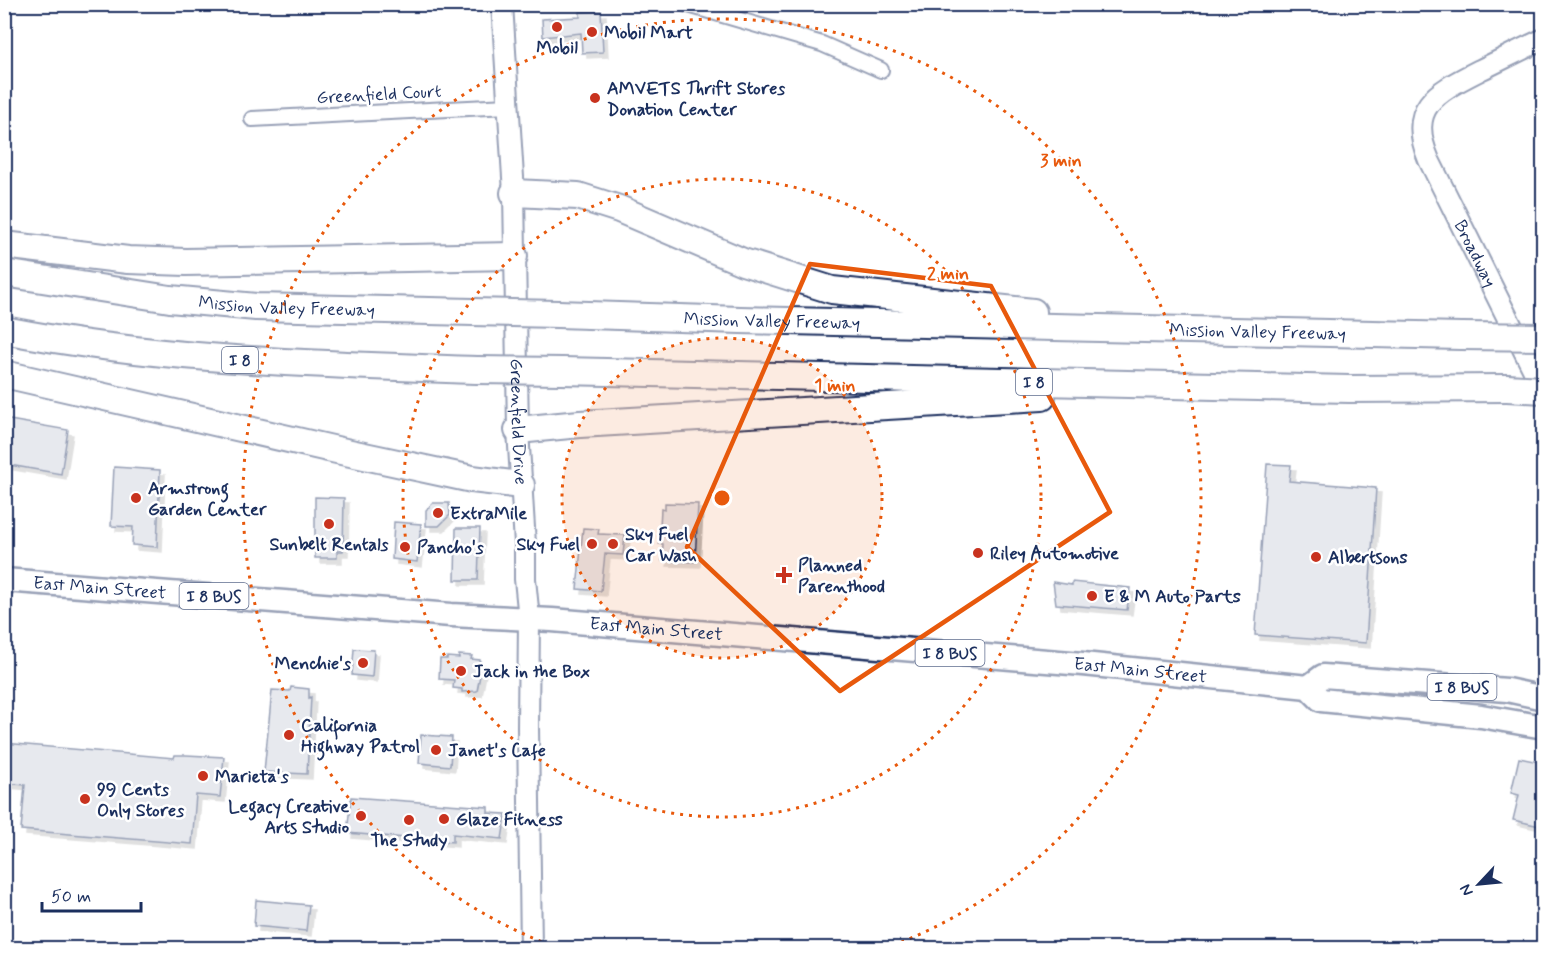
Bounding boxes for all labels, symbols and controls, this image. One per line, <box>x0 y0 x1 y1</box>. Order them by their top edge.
marker: Mobil <box>550 20 564 34</box>
place label: Mobil Mart <box>604 21 693 45</box>
marker: Mobil Mart <box>585 25 599 39</box>
place label: Mobil <box>536 36 578 60</box>
place label: AMVETS Thrift Stores Donation Center <box>607 77 785 122</box>
street label: Greenfield Court <box>316 80 442 110</box>
marker: AMVETS Thrift Stores Donation Center <box>588 91 602 105</box>
text: 3 min <box>1040 149 1082 173</box>
street label: Broadway <box>1448 216 1501 291</box>
text: 2 min <box>927 262 969 286</box>
street label: Mission Valley Freeway <box>197 291 375 323</box>
street label: Mission Valley Freeway <box>683 307 860 336</box>
street label: Mission Valley Freeway <box>1169 319 1346 346</box>
road number: I 8 <box>222 347 258 373</box>
street label: Greenfield Drive <box>504 358 532 486</box>
road number: I 8 <box>1016 369 1052 395</box>
text: 1 min <box>814 374 856 398</box>
place label: Armstrong Garden Center <box>148 477 267 522</box>
centre of rings <box>712 488 732 508</box>
marker: Armstrong Garden Center <box>129 491 143 505</box>
place label: ExtraMile <box>450 502 527 526</box>
marker: ExtraMile <box>431 506 445 520</box>
marker: Sunbelt Rentals <box>322 517 336 531</box>
place label: Sky Fuel Car Wash <box>625 523 697 568</box>
place label: Sunbelt Rentals <box>269 533 389 557</box>
place label: Sky Fuel <box>517 533 581 557</box>
place label: Pancho's <box>417 536 484 560</box>
marker: Sky Fuel <box>585 537 599 551</box>
marker: Sky Fuel Car Wash <box>606 537 620 551</box>
marker: Pancho's <box>398 540 412 554</box>
place label: Riley Automotive <box>990 542 1119 566</box>
marker: Riley Automotive <box>971 546 985 560</box>
place label: Albertsons <box>1328 546 1407 570</box>
marker: Albertsons <box>1309 550 1323 564</box>
place label: Planned Parenthood <box>798 554 885 599</box>
marker: Planned Parenthood <box>775 566 793 584</box>
street label: East Main Street <box>32 571 167 606</box>
road number: I 8 BUS <box>180 583 248 609</box>
place label: E & M Auto Parts <box>1104 585 1241 609</box>
marker: E & M Auto Parts <box>1085 589 1099 603</box>
street label: East Main Street <box>589 612 724 647</box>
road number: I 8 BUS <box>916 640 984 666</box>
place label: Menchie's <box>275 652 351 676</box>
street label: East Main Street <box>1073 652 1208 690</box>
marker: Menchie's <box>356 656 370 670</box>
place label: Jack in the Box <box>473 660 590 684</box>
marker: Jack in the Box <box>454 664 468 678</box>
road number: I 8 BUS <box>1428 674 1496 700</box>
place label: California Highway Patrol <box>301 714 420 761</box>
marker: California Highway Patrol <box>282 728 296 742</box>
place label: Janet's Cafe <box>448 739 546 763</box>
marker: Janet's Cafe <box>429 743 443 757</box>
place label: Marieta's <box>215 765 289 789</box>
marker: Marieta's <box>196 769 210 783</box>
place label: 99 Cents Only Stores <box>97 778 184 823</box>
marker: 99 Cents Only Stores <box>78 792 92 806</box>
place label: Legacy Creative Arts Studio <box>228 795 349 840</box>
place label: Glaze Fitness <box>456 808 563 832</box>
marker: Legacy Creative Arts Studio <box>354 809 368 823</box>
marker: Glaze Fitness <box>437 812 451 826</box>
marker: The Study <box>402 813 416 827</box>
place label: The Study <box>371 829 448 853</box>
north arrow <box>1449 854 1509 914</box>
scale bar <box>42 875 141 913</box>
text: N <box>1455 881 1479 899</box>
text: 50 m <box>51 885 91 909</box>

